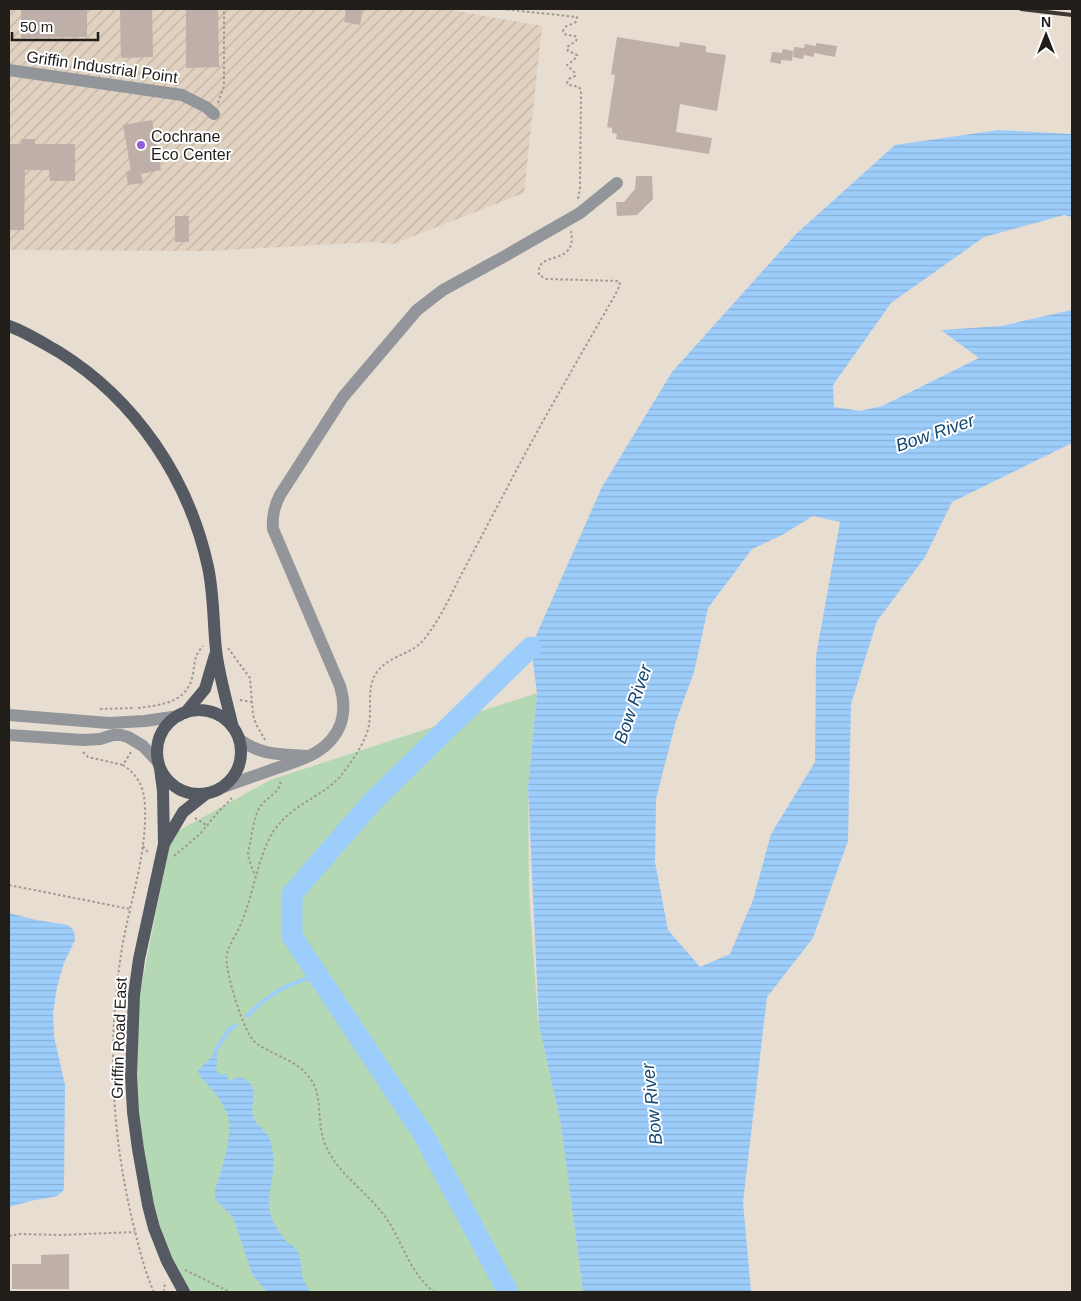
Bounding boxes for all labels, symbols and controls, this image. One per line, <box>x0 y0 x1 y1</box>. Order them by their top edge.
scale bar <box>12 10 99 42</box>
north arrow <box>1021 10 1071 60</box>
text: N <box>1041 14 1051 30</box>
text: 50 m <box>20 18 53 35</box>
street label: Griffin Industrial Point <box>25 48 179 86</box>
place label: Cochrane Eco Center <box>151 128 232 163</box>
marker: Cochrane Eco Center <box>135 139 147 151</box>
water label: Bow River <box>893 410 978 456</box>
water label: Bow River <box>610 661 656 746</box>
street label: Griffin Road East <box>108 976 130 1099</box>
water label: Bow River <box>638 1061 666 1146</box>

